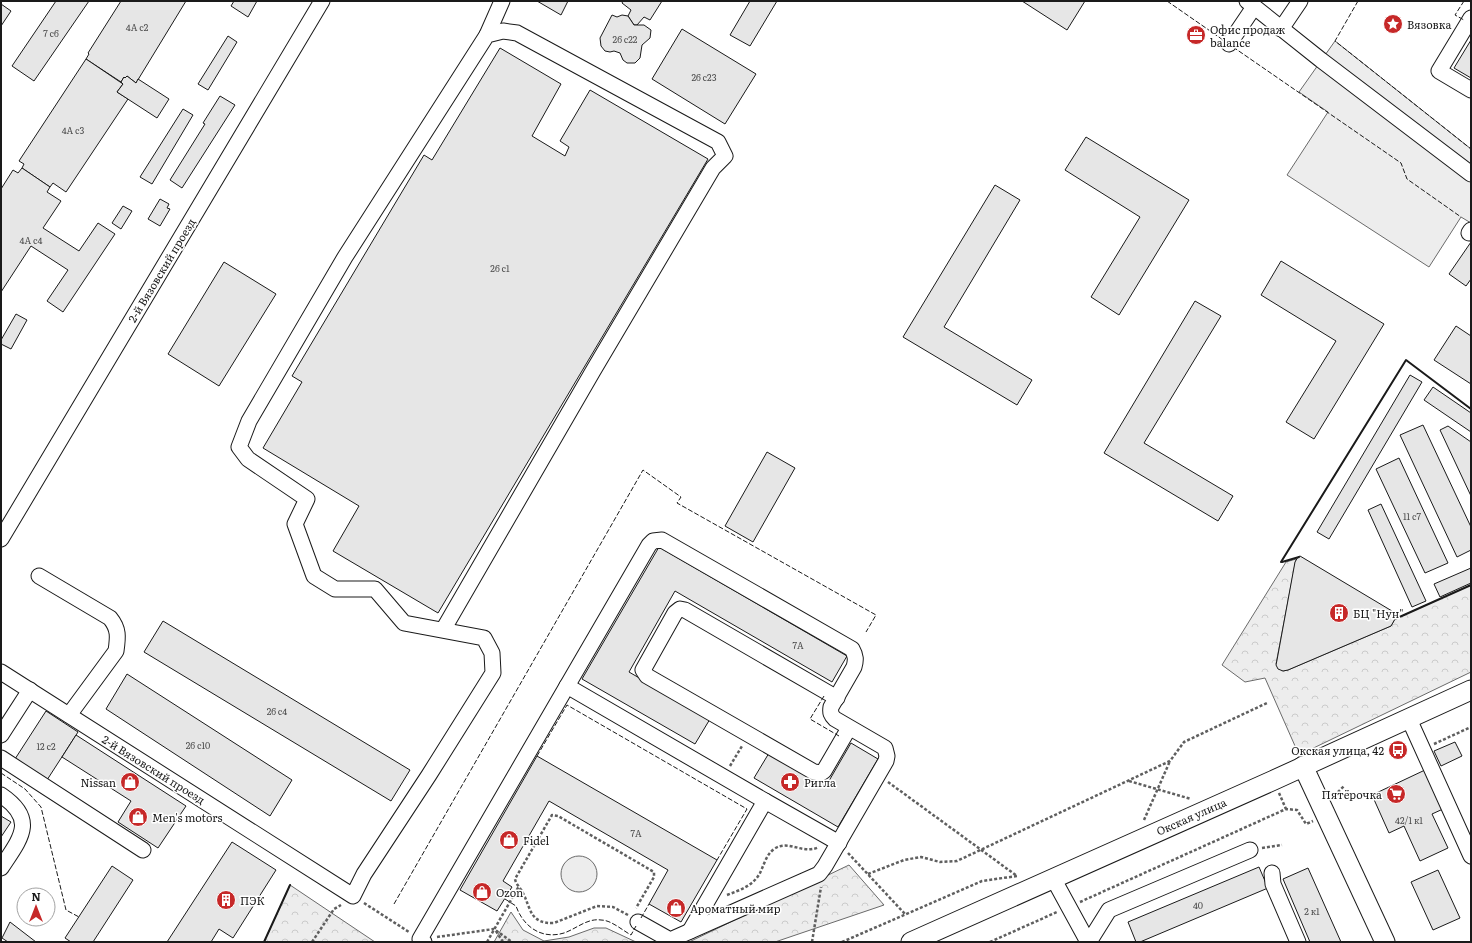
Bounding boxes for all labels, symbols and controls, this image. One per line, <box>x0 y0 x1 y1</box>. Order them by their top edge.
place icon: Вязовка <box>1382 13 1404 35</box>
place label: Вязовка <box>1407 16 1451 32</box>
house number: 4А с2 <box>126 20 149 34</box>
place label: Офис продаж balance <box>1210 21 1286 50</box>
office icon: Офис продаж balance <box>1185 24 1207 46</box>
house number: 7 с6 <box>43 26 59 40</box>
house number: 26 с22 <box>613 32 638 46</box>
house number: 26 с23 <box>691 70 717 84</box>
house number: 4А с3 <box>62 123 84 137</box>
street label: 2-й Вязовский проезд <box>124 215 199 325</box>
house number: 4А с4 <box>20 233 42 247</box>
house number: 26 с1 <box>490 261 510 275</box>
house number: 11 с7 <box>1403 509 1422 523</box>
building icon: БЦ "Нун" <box>1328 602 1350 624</box>
place label: БЦ "Нун" <box>1353 605 1403 621</box>
house number: 7А <box>792 638 804 652</box>
house number: 26 с4 <box>267 704 287 718</box>
street label: 2-й Вязовский проезд <box>99 731 209 807</box>
house number: 26 с10 <box>186 738 210 752</box>
house number: 12 с2 <box>36 739 56 753</box>
bus stop icon: Окская улица, 42 <box>1387 739 1409 761</box>
place label: Окская улица, 42 <box>1291 742 1384 758</box>
shop icon: Nissan <box>119 771 141 793</box>
pharmacy icon: Ригла <box>779 771 801 793</box>
place label: Nissan <box>80 774 116 790</box>
place label: Ригла <box>804 774 836 790</box>
supermarket icon: Пятёрочка <box>1385 783 1407 805</box>
place label: Пятёрочка <box>1321 786 1382 802</box>
street label: Окская улица <box>1153 793 1229 839</box>
shop icon: Men's motors <box>127 806 149 828</box>
place label: Men's motors <box>152 809 222 825</box>
house number: 42/1 к1 <box>1395 813 1423 827</box>
house number: 7А <box>630 826 642 840</box>
shop icon: Fidel <box>498 829 520 851</box>
place label: Fidel <box>523 832 550 848</box>
shop icon: Ozon <box>471 881 493 903</box>
place label: Ozon <box>496 884 523 900</box>
north arrow <box>16 887 56 927</box>
text: N <box>31 888 41 904</box>
building icon: ПЭК <box>215 889 237 911</box>
place label: ПЭК <box>240 892 265 908</box>
shop icon: Ароматный мир <box>665 897 687 919</box>
house number: 40 <box>1193 898 1203 912</box>
place label: Ароматный мир <box>690 900 781 916</box>
house number: 2 к1 <box>1304 904 1320 918</box>

